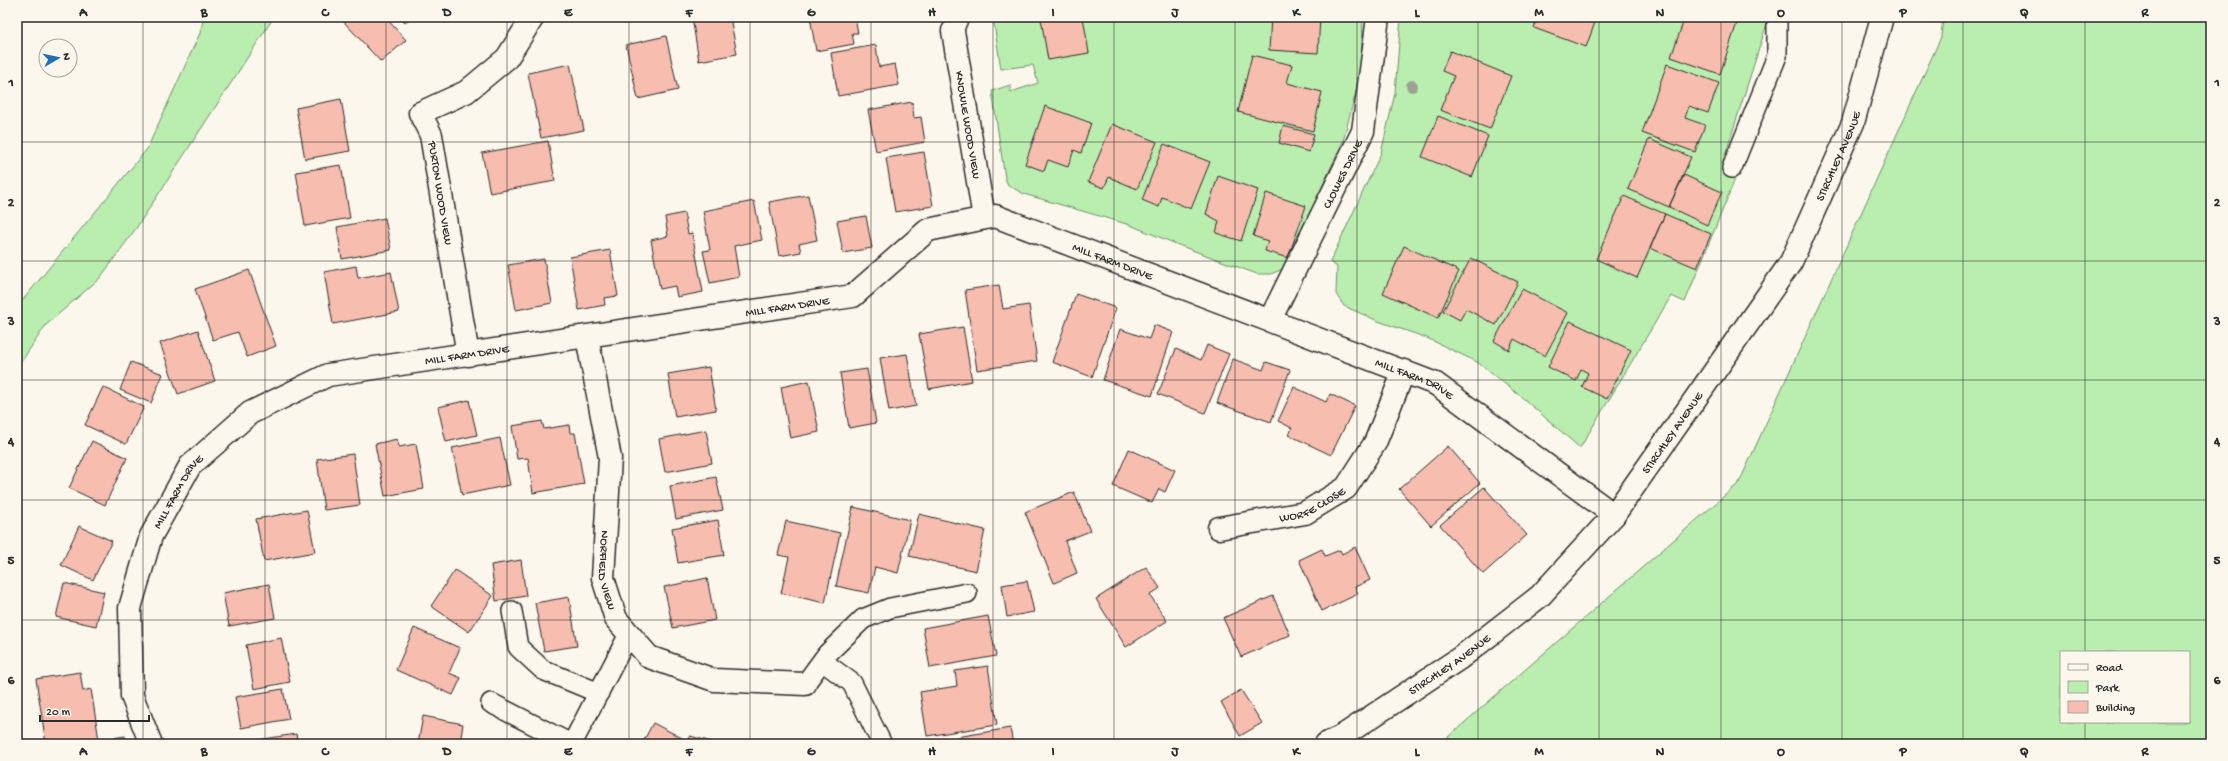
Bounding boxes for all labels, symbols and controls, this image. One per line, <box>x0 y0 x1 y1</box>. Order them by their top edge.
text: A <box>78 6 88 21</box>
text: B <box>200 6 209 21</box>
text: C <box>320 6 330 21</box>
text: D <box>442 6 452 21</box>
text: E <box>564 6 573 21</box>
text: F <box>685 6 694 21</box>
text: G <box>807 6 816 21</box>
text: H <box>928 6 936 21</box>
text: I <box>1051 6 1055 21</box>
text: J <box>1171 6 1180 21</box>
text: K <box>1291 6 1301 21</box>
text: L <box>1415 6 1421 21</box>
text: M <box>1534 6 1544 21</box>
text: N <box>1656 6 1665 21</box>
text: O <box>1777 6 1785 21</box>
text: P <box>1898 6 1907 21</box>
text: Q <box>2020 6 2029 21</box>
text: R <box>2141 6 2150 21</box>
north arrow <box>38 38 78 78</box>
text: N <box>59 52 72 61</box>
street label: KNOWLE WOOD VIEW <box>951 70 982 180</box>
text: 1 <box>7 76 14 91</box>
text: 1 <box>2213 76 2220 91</box>
street label: STIRCHLEY AVENUE <box>1814 110 1865 204</box>
street label: CLOWES DRIVE <box>1321 137 1367 212</box>
street label: PURTON WOOD VIEW <box>424 139 454 246</box>
text: 2 <box>8 196 15 211</box>
text: 2 <box>2214 196 2221 211</box>
street label: MILL FARM DRIVE <box>1070 241 1155 285</box>
street label: MILL FARM DRIVE <box>745 295 831 321</box>
text: 3 <box>7 315 15 330</box>
text: 3 <box>2213 315 2221 330</box>
street label: MILL FARM DRIVE <box>424 343 511 369</box>
street label: MILL FARM DRIVE <box>1373 356 1456 404</box>
street label: STIRCHLEY AVENUE <box>1640 390 1707 477</box>
text: 4 <box>7 435 15 450</box>
text: 4 <box>2213 435 2221 450</box>
street label: MILL FARM DRIVE <box>151 452 207 532</box>
street label: WORFE CLOSE <box>1279 485 1349 526</box>
street label: NORFIELD VIEW <box>594 530 618 612</box>
text: 5 <box>8 554 15 569</box>
text: 5 <box>2214 554 2221 569</box>
street label: STIRCHLEY AVENUE <box>1407 632 1494 699</box>
legend <box>2060 651 2190 723</box>
text: Road <box>2096 662 2123 676</box>
text: 6 <box>8 674 15 689</box>
text: 6 <box>2214 674 2221 689</box>
text: Park <box>2095 682 2121 696</box>
scale bar <box>40 697 149 723</box>
text: Building <box>2095 702 2135 716</box>
text: 20 m <box>46 706 71 720</box>
text: A <box>78 745 88 760</box>
text: B <box>200 745 209 760</box>
text: C <box>320 745 330 760</box>
text: D <box>442 745 452 760</box>
text: E <box>564 745 573 760</box>
text: F <box>685 745 694 760</box>
text: G <box>807 745 816 760</box>
text: H <box>928 745 936 760</box>
text: I <box>1051 745 1055 760</box>
text: J <box>1171 745 1180 760</box>
text: K <box>1291 745 1301 760</box>
text: L <box>1415 745 1421 760</box>
text: M <box>1534 745 1544 760</box>
text: N <box>1656 745 1665 760</box>
text: O <box>1777 745 1785 760</box>
text: P <box>1898 745 1907 760</box>
text: Q <box>2020 745 2029 760</box>
text: R <box>2141 745 2150 760</box>

